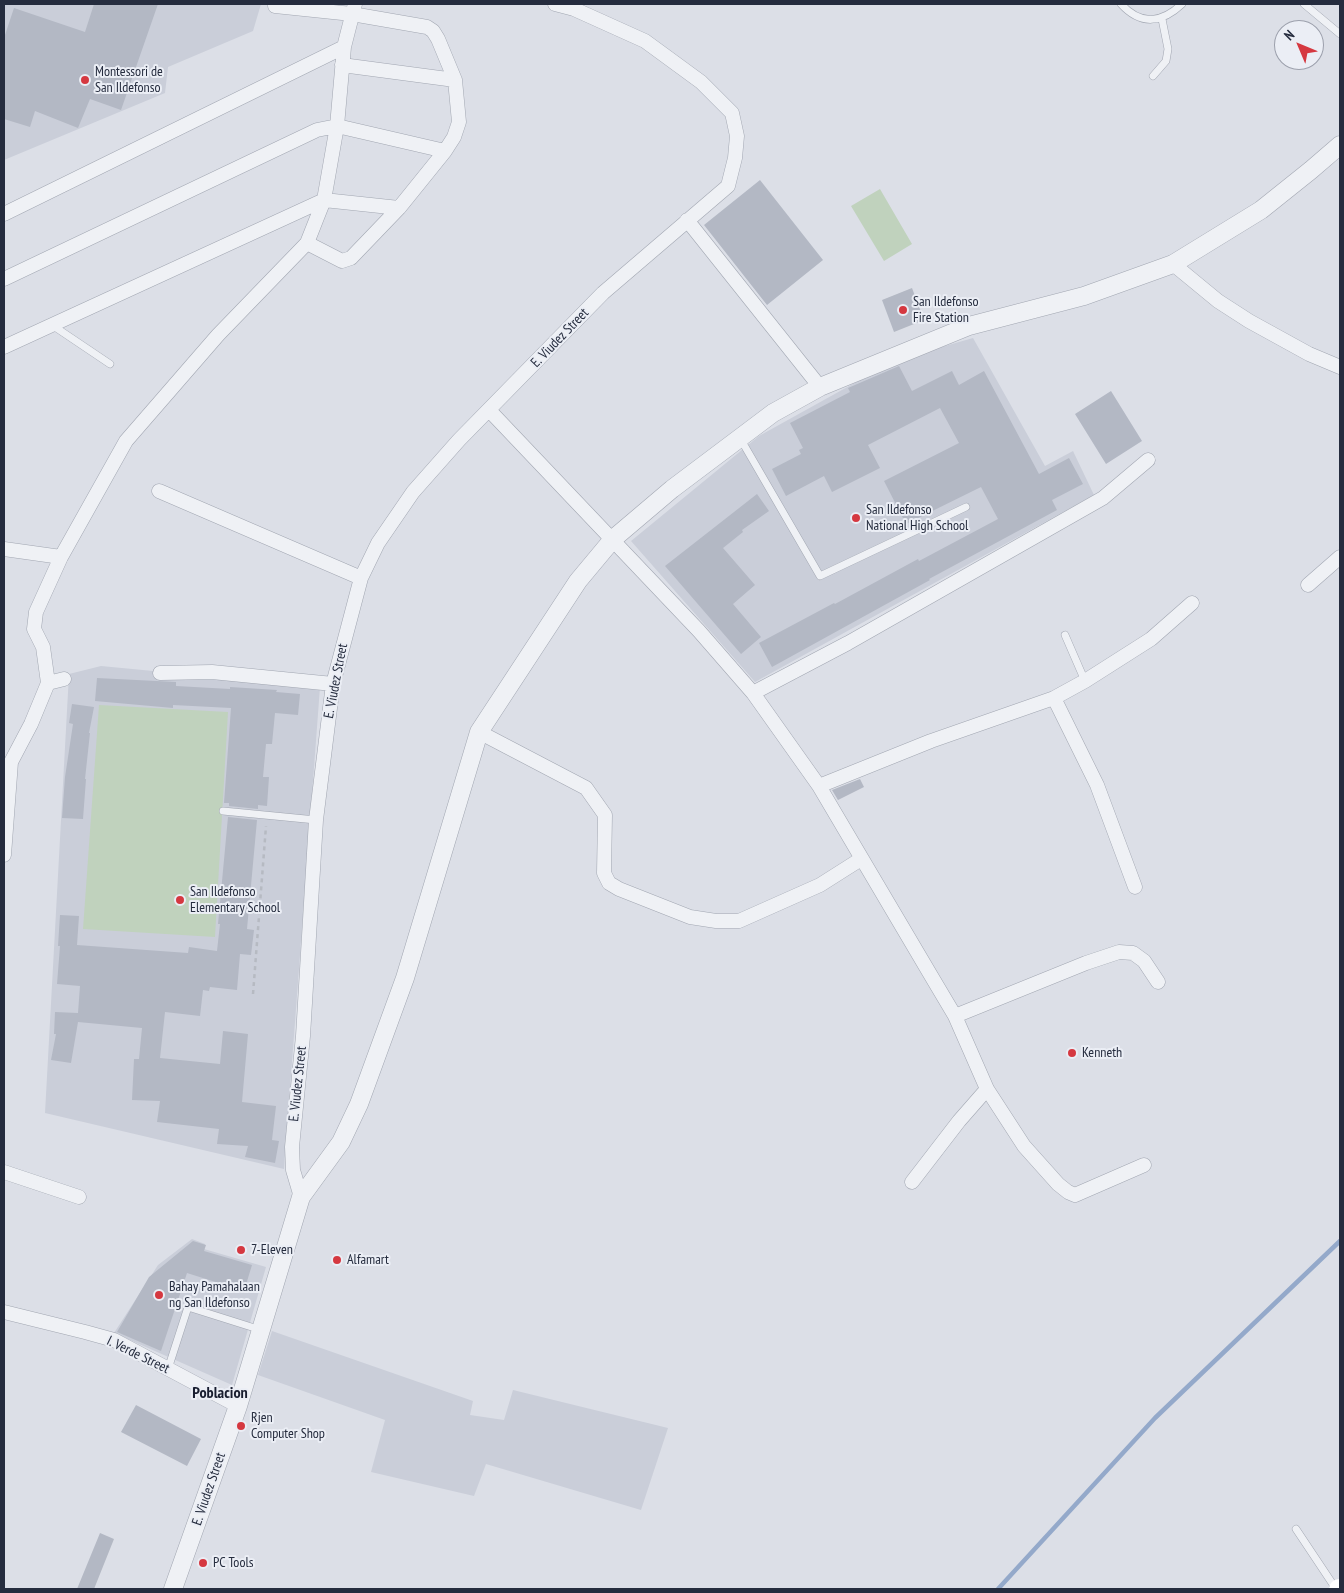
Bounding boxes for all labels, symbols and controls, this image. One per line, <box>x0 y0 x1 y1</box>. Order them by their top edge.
north arrow <box>1274 20 1324 70</box>
text: N <box>1280 26 1298 44</box>
place label: Montessori de San Ildefonso <box>95 64 163 96</box>
marker: Montessori de San Ildefonso <box>79 74 91 86</box>
place label: San Ildefonso Fire Station <box>913 294 979 326</box>
marker: San Ildefonso Fire Station <box>897 304 909 316</box>
street label: E. Viudez Street <box>528 305 592 371</box>
place label: San Ildefonso National High School <box>866 502 968 534</box>
marker: San Ildefonso National High School <box>850 512 862 524</box>
street label: E. Viudez Street <box>321 642 351 720</box>
place label: San Ildefonso Elementary School <box>190 884 280 916</box>
marker: San Ildefonso Elementary School <box>174 894 186 906</box>
street label: E. Viudez Street <box>286 1045 310 1123</box>
place label: Kenneth <box>1082 1045 1122 1061</box>
marker: Kenneth <box>1066 1047 1078 1059</box>
place label: 7-Eleven <box>251 1242 293 1258</box>
marker: 7-Eleven <box>235 1244 247 1256</box>
place label: Alfamart <box>347 1252 389 1268</box>
marker: Alfamart <box>331 1254 343 1266</box>
place label: Bahay Pamahalaan ng San Ildefonso <box>169 1279 260 1311</box>
marker: Bahay Pamahalaan ng San Ildefonso <box>153 1289 165 1301</box>
street label: I. Verde Street <box>104 1333 172 1377</box>
district label: Poblacion <box>192 1383 248 1403</box>
place label: Rjen Computer Shop <box>251 1410 325 1442</box>
marker: Rjen Computer Shop <box>235 1420 247 1432</box>
street label: E. Viudez Street <box>189 1450 229 1528</box>
place label: PC Tools <box>213 1555 253 1571</box>
marker: PC Tools <box>197 1557 209 1569</box>

